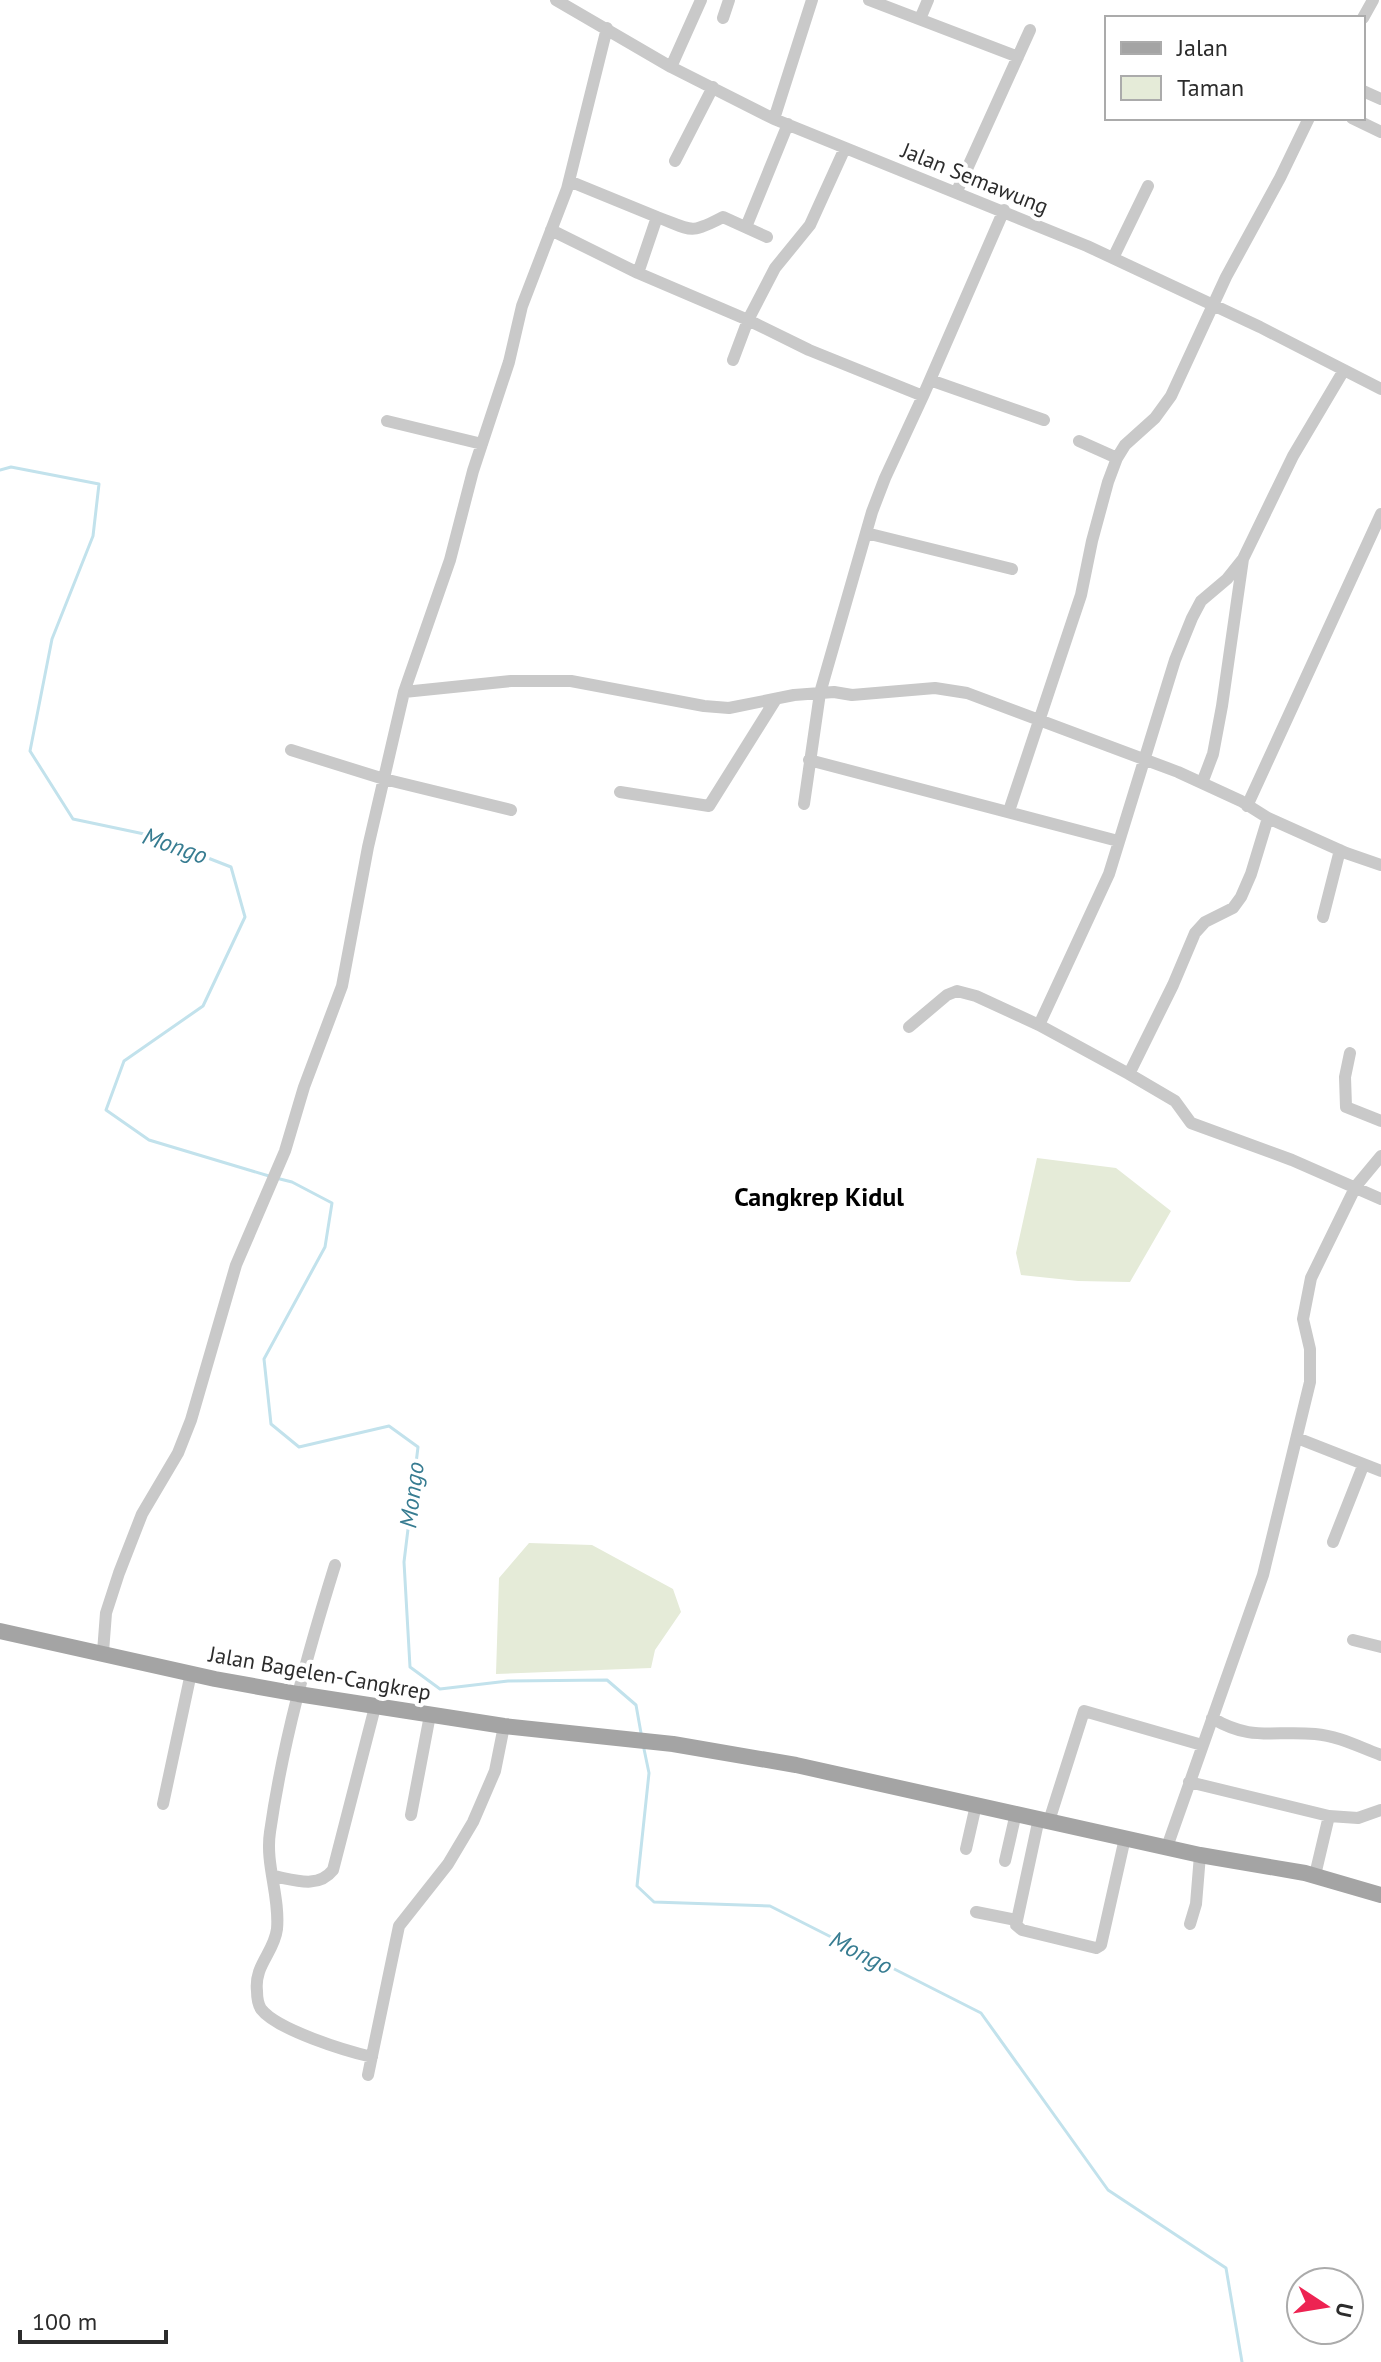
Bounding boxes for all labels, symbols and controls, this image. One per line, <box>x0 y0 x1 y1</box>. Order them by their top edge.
legend <box>1105 16 1365 120</box>
text: Jalan <box>1176 32 1228 63</box>
text: Taman <box>1177 72 1244 103</box>
street label: Jalan Semawung <box>896 135 1053 220</box>
water label: Mongo <box>139 820 212 871</box>
district label: Cangkrep Kidul <box>734 1180 904 1213</box>
water label: Mongo <box>392 1460 431 1530</box>
street label: Jalan Bagelen-Cangkrep <box>206 1640 433 1706</box>
water label: Mongo <box>824 1924 898 1982</box>
north arrow <box>1285 2266 1365 2346</box>
scale bar <box>20 2294 166 2344</box>
text: U <box>1329 2300 1360 2320</box>
text: 100 m <box>32 2306 97 2337</box>

